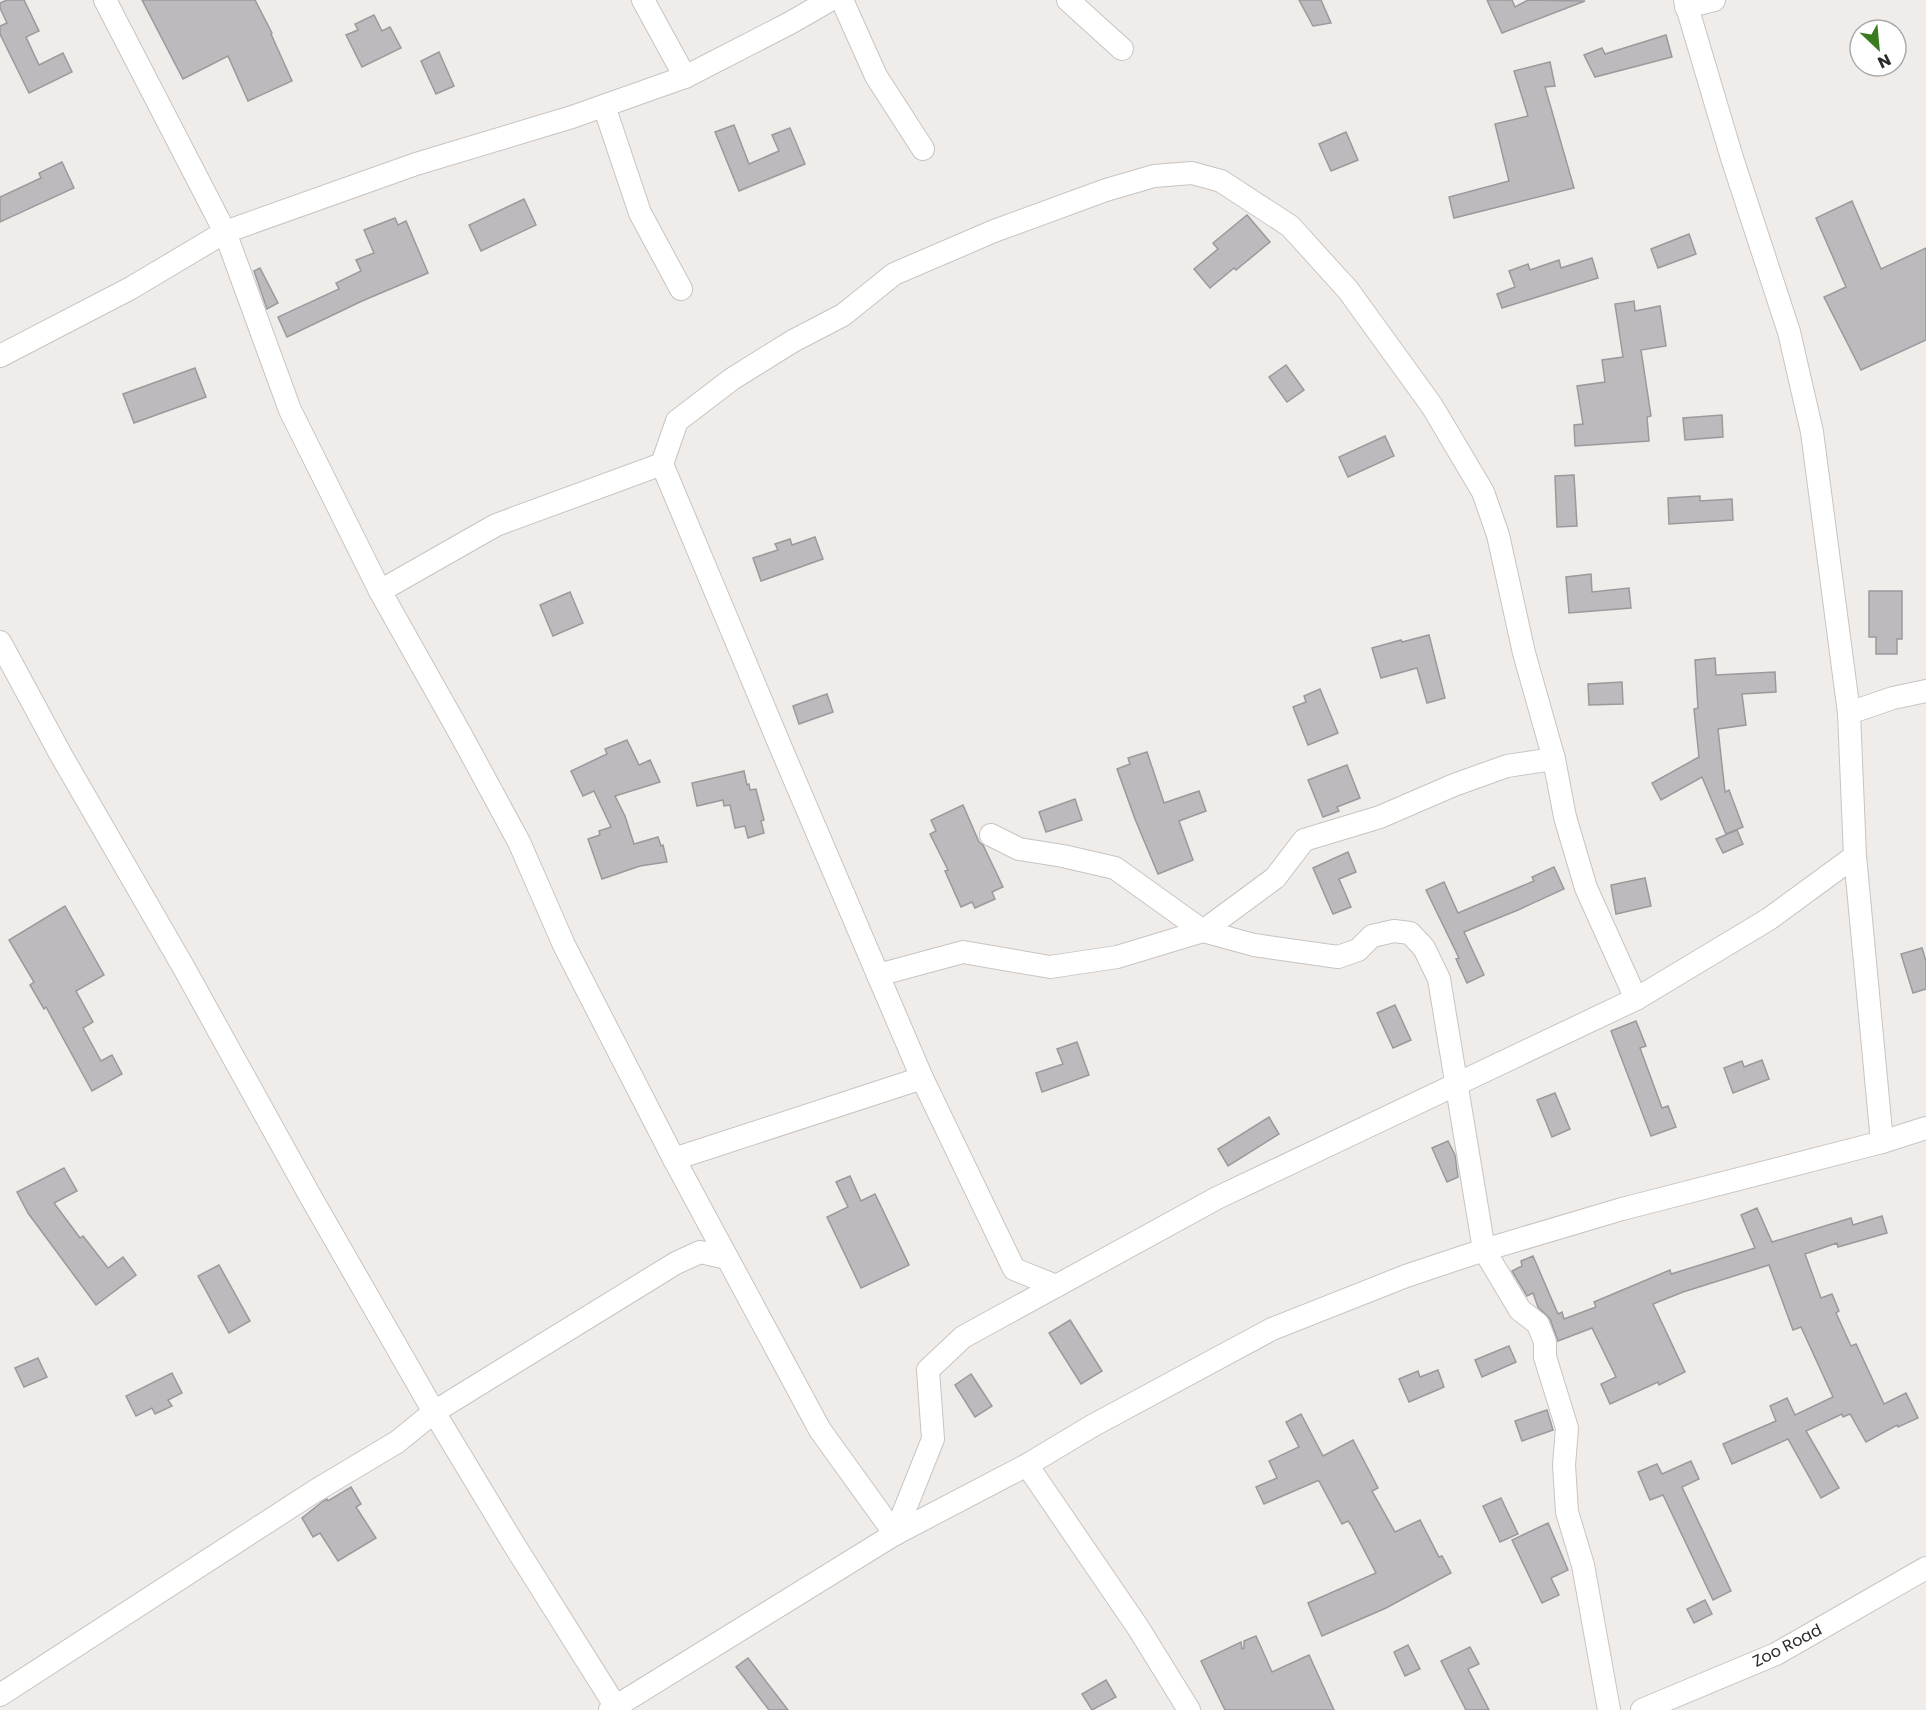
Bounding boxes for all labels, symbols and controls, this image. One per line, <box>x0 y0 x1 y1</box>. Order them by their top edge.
north arrow <box>1848 18 1908 78</box>
text: N <box>1874 48 1895 74</box>
street label: Zoo Road <box>1749 1618 1826 1673</box>

